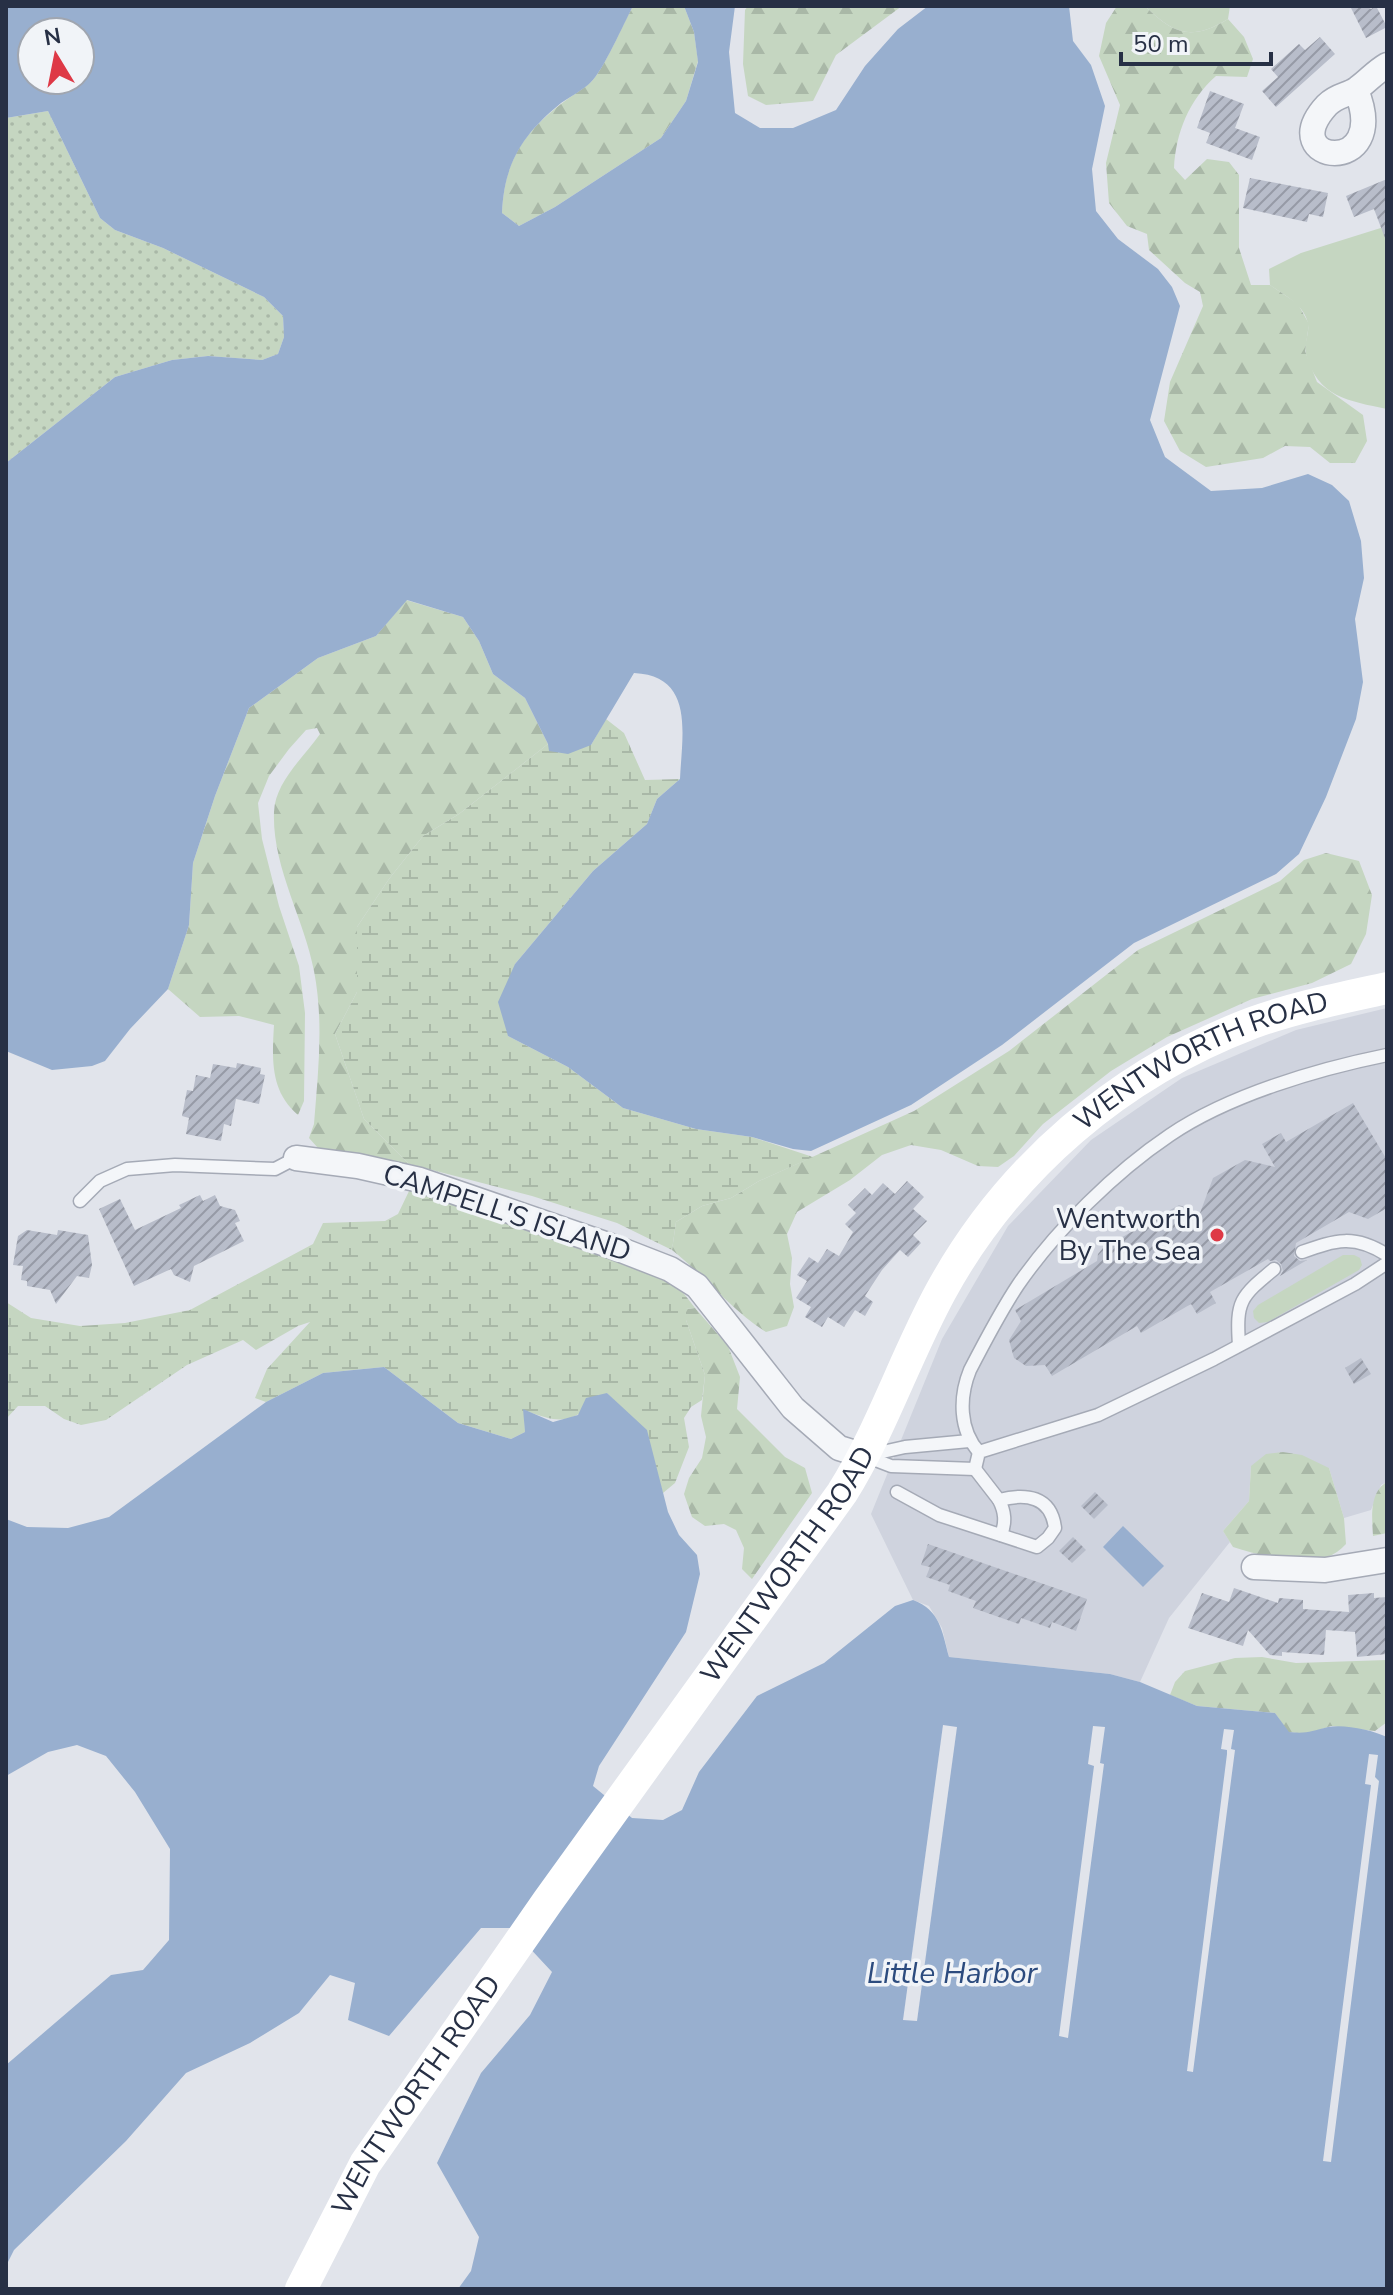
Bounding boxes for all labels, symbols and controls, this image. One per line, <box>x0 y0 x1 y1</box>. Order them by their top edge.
north arrow <box>16 16 96 96</box>
scale bar <box>1121 16 1271 66</box>
text: N <box>42 21 63 53</box>
text: 50 m <box>1133 28 1189 60</box>
street label: WENTWORTH ROAD <box>1066 983 1332 1140</box>
street label: CAMPELL'S ISLAND <box>378 1155 636 1271</box>
place label: Wentworth By The Sea <box>1056 1200 1201 1270</box>
marker: Wentworth By The Sea <box>1208 1226 1226 1244</box>
street label: WENTWORTH ROAD <box>692 1440 884 1691</box>
water label: Little Harbor <box>867 1953 1039 1994</box>
street label: WENTWORTH ROAD <box>323 1967 510 2222</box>

